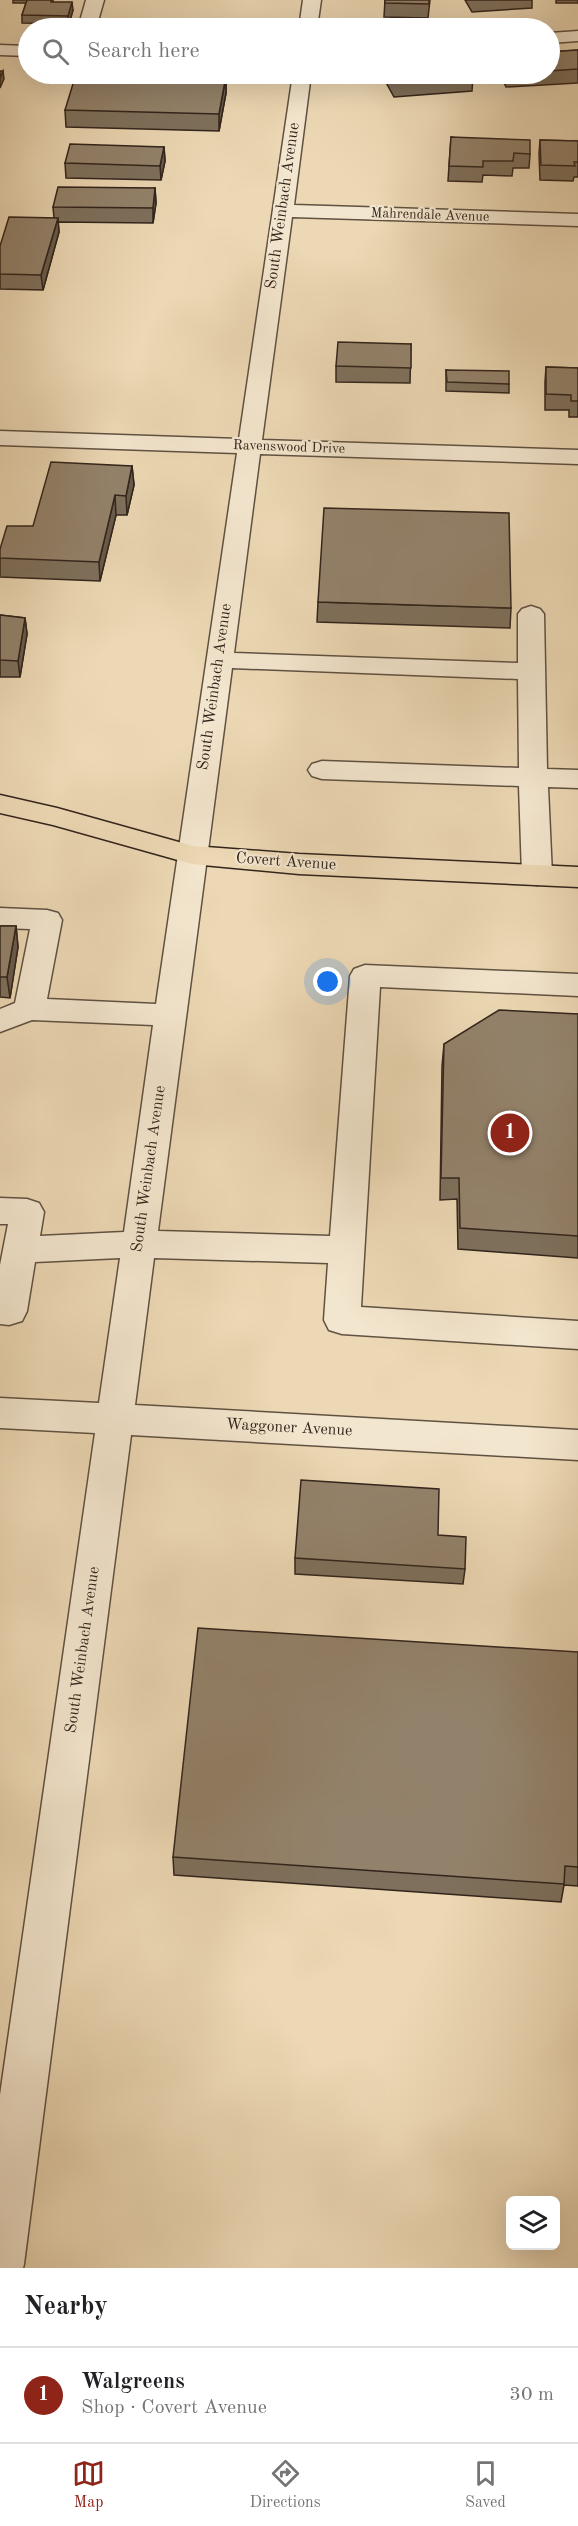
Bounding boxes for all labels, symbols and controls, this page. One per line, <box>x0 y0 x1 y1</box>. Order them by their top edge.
search box <box>18 18 560 84</box>
icon: search <box>39 35 72 68</box>
text: Search here <box>87 40 200 62</box>
street label: South Weinbach Avenue <box>263 122 303 290</box>
street label: Mahrendale Avenue <box>370 206 490 224</box>
street label: Ravenswood Drive <box>233 438 345 456</box>
street label: South Weinbach Avenue <box>195 603 235 771</box>
street label: Covert Avenue <box>235 851 337 873</box>
your location <box>313 967 342 996</box>
street label: South Weinbach Avenue <box>129 1085 169 1253</box>
pin: 1 <box>490 1110 530 1156</box>
street label: Waggoner Avenue <box>225 1417 353 1439</box>
street label: South Weinbach Avenue <box>63 1566 103 1734</box>
map controls <box>506 2196 560 2250</box>
button: layers <box>506 2196 560 2250</box>
text: Nearby <box>24 2294 108 2320</box>
text: Walgreens <box>81 2371 185 2393</box>
text: 1 <box>38 2385 49 2405</box>
text: 30 m <box>509 2385 554 2405</box>
text: Shop · Covert Avenue <box>81 2398 267 2418</box>
tab: Map <box>72 2457 105 2513</box>
tab: Directions <box>250 2457 321 2513</box>
tab: Saved <box>465 2457 506 2513</box>

